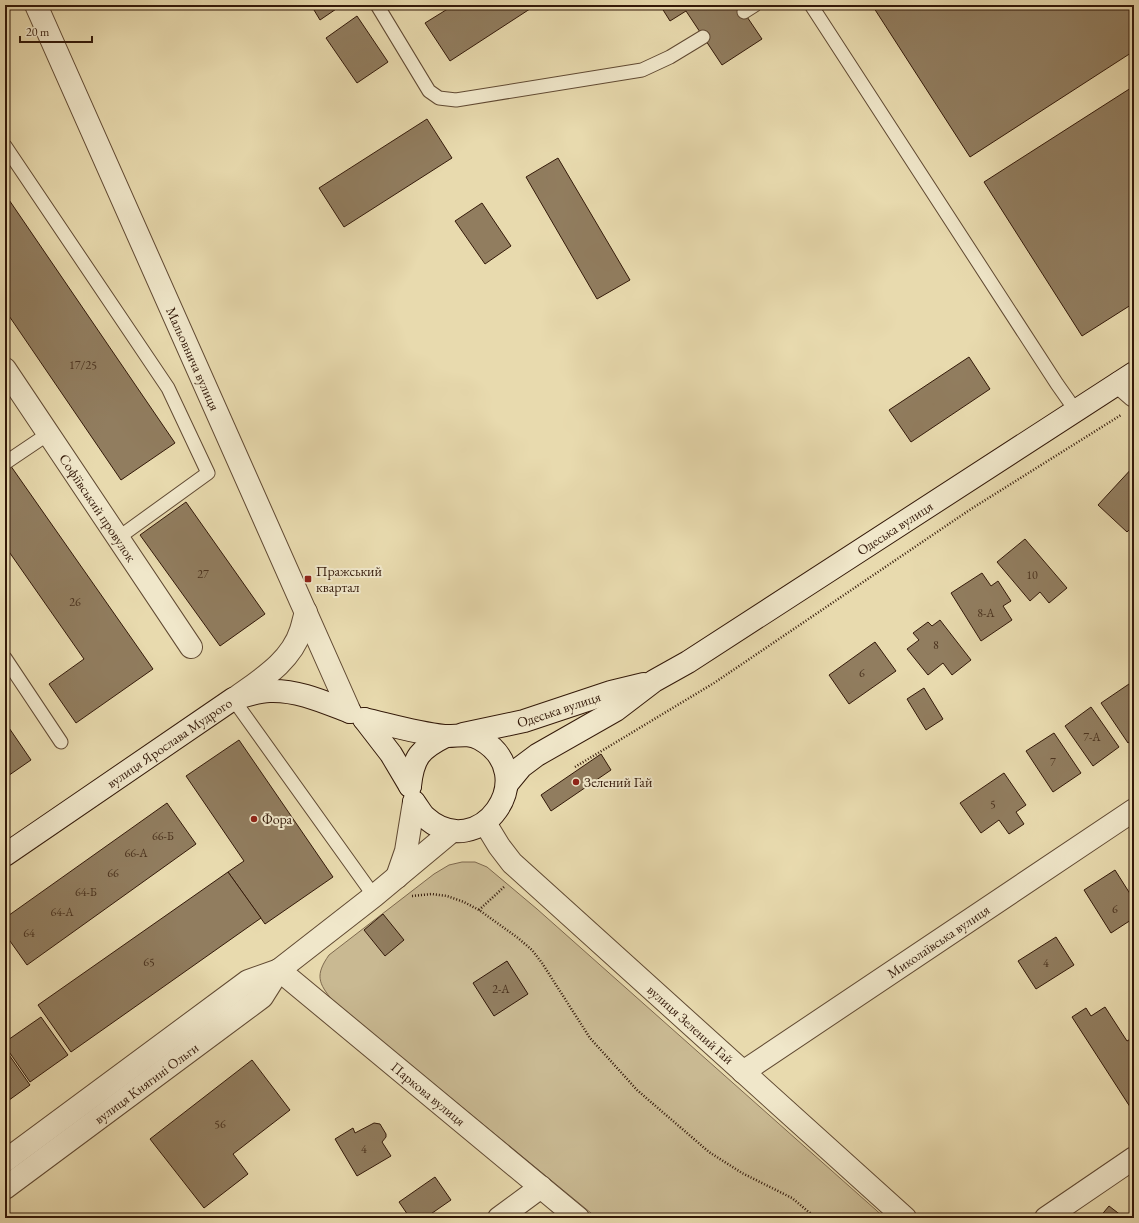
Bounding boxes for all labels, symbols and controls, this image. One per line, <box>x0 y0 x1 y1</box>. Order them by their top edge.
scale bar <box>20 18 92 44</box>
text: 20 m <box>26 24 50 40</box>
street label: Мальовнича вулиця <box>162 304 224 413</box>
house number: 17/25 <box>69 357 97 373</box>
street label: Софіївський провулок <box>55 450 141 566</box>
street label: Одеська вулиця <box>853 497 936 559</box>
place label: Пражський квартал <box>316 562 383 596</box>
house number: 27 <box>197 566 209 582</box>
house number: 10 <box>1026 567 1038 583</box>
marker: Пражський квартал <box>303 574 313 584</box>
house number: 26 <box>69 594 81 610</box>
house number: 8-А <box>977 605 995 621</box>
house number: 8 <box>933 637 939 653</box>
house number: 6 <box>859 665 865 681</box>
street label: Одеська вулиця <box>515 687 603 731</box>
street label: вулиця Ярослава Мудрого <box>103 693 235 792</box>
house number: 7-А <box>1083 729 1101 745</box>
house number: 7 <box>1050 754 1056 770</box>
place label: Зелений Гай <box>584 773 653 791</box>
marker: Зелений Гай <box>571 777 581 787</box>
house number: 5 <box>990 796 996 812</box>
place label: Фора <box>262 810 293 828</box>
marker: Фора <box>249 814 259 824</box>
house number: 66-Б <box>152 828 174 844</box>
house number: 66-А <box>124 845 148 861</box>
house number: 66 <box>107 865 119 881</box>
house number: 64-Б <box>75 884 97 900</box>
street label: Миколаївська вулиця <box>883 900 993 982</box>
house number: 6 <box>1112 901 1118 917</box>
house number: 64-А <box>50 904 74 920</box>
house number: 64 <box>23 925 35 941</box>
house number: 65 <box>143 954 155 970</box>
house number: 4 <box>1043 955 1049 971</box>
house number: 2-А <box>492 981 510 997</box>
street label: вулиця Зелений Гай <box>644 981 738 1068</box>
street label: вулиця Княгині Ольги <box>90 1038 203 1128</box>
street label: Паркова вулиця <box>387 1058 469 1130</box>
house number: 56 <box>214 1116 226 1132</box>
house number: 4 <box>361 1141 367 1157</box>

